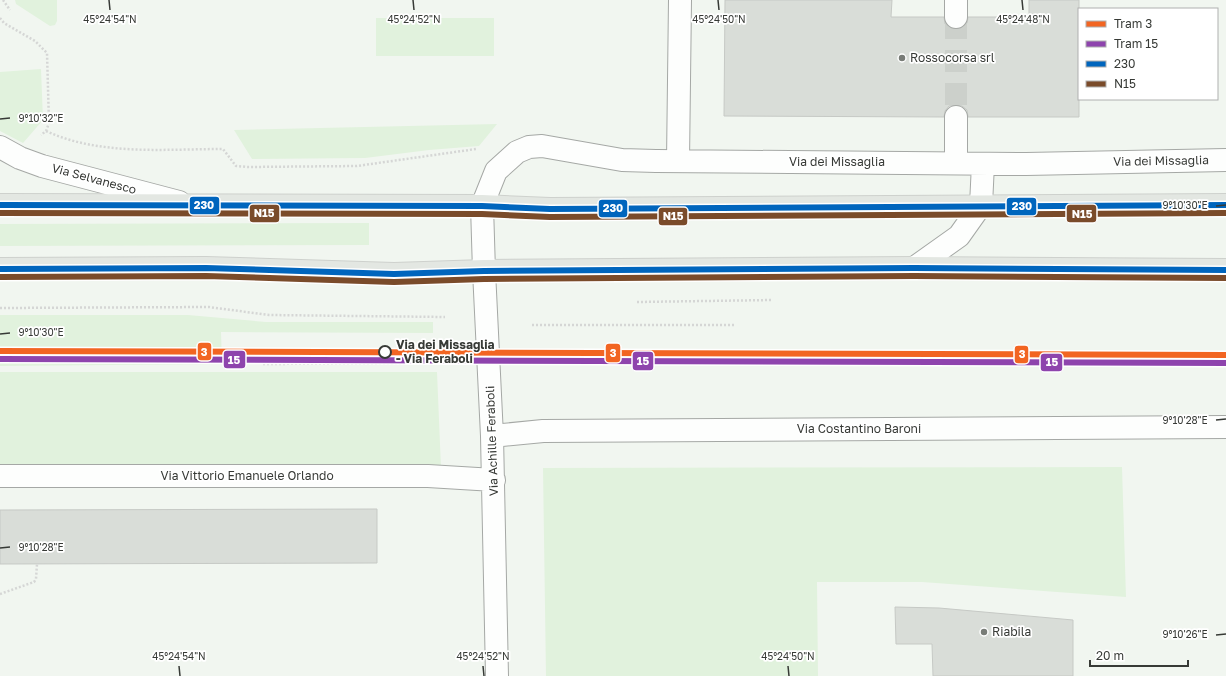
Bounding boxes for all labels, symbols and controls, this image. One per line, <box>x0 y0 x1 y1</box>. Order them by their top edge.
legend <box>1078 8 1218 100</box>
text: 45°24'54"N <box>83 13 137 25</box>
text: 45°24'52"N <box>388 13 441 25</box>
text: 45°24'50"N <box>692 13 746 25</box>
text: 45°24'48"N <box>996 13 1050 25</box>
text: Tram 3 <box>1114 16 1152 31</box>
text: Tram 15 <box>1114 36 1158 51</box>
place label: Rossocorsa srl <box>910 50 995 65</box>
marker: Rossocorsa srl <box>897 53 907 63</box>
text: 230 <box>1114 56 1135 71</box>
text: N15 <box>1114 76 1136 91</box>
text: 9°10'32"E <box>19 112 63 124</box>
street label: Via dei Missaglia <box>1113 152 1209 169</box>
street label: Via dei Missaglia <box>789 154 885 169</box>
street label: Via Selvanesco <box>50 160 138 197</box>
line badge: 230 <box>189 196 220 215</box>
line badge: 230 <box>1006 197 1037 216</box>
text: 230 <box>194 198 214 211</box>
line badge: 230 <box>598 199 628 218</box>
text: 230 <box>1012 199 1032 212</box>
text: 9°10'30"E <box>1162 199 1208 211</box>
text: 230 <box>603 201 623 214</box>
line badge: N15 <box>249 204 280 223</box>
line badge: N15 <box>1066 204 1097 223</box>
text: N15 <box>254 206 275 219</box>
line badge: N15 <box>658 207 688 226</box>
text: N15 <box>1072 207 1093 220</box>
text: N15 <box>663 209 684 222</box>
text: 9°10'30"E <box>18 326 64 338</box>
place label: Via dei Missaglia - Via Feraboli <box>396 337 495 366</box>
line badge: 3 <box>197 342 212 361</box>
line badge: 3 <box>605 343 621 363</box>
text: 3 <box>201 345 208 358</box>
marker: Via dei Missaglia - Via Feraboli <box>378 345 392 359</box>
line badge: 3 <box>1014 345 1029 364</box>
text: 3 <box>610 346 617 359</box>
text: 3 <box>1019 347 1026 360</box>
line badge: 15 <box>223 350 246 369</box>
line badge: 15 <box>632 351 654 371</box>
text: 15 <box>228 353 240 366</box>
line badge: 15 <box>1040 353 1063 372</box>
text: 15 <box>637 354 649 367</box>
text: 15 <box>1046 355 1058 368</box>
street label: Via Achille Feraboli <box>482 386 501 497</box>
text: 9°10'28"E <box>1162 414 1208 426</box>
street label: Via Costantino Baroni <box>797 421 921 436</box>
street label: Via Vittorio Emanuele Orlando <box>160 468 334 483</box>
text: 9°10'28"E <box>18 541 64 553</box>
place label: Riabila <box>992 624 1031 639</box>
marker: Riabila <box>979 627 989 637</box>
text: 9°10'26"E <box>1162 628 1208 640</box>
scale bar <box>1090 642 1188 668</box>
text: 20 m <box>1096 648 1124 663</box>
text: 45°24'54"N <box>152 650 206 662</box>
text: 45°24'52"N <box>457 650 510 662</box>
text: 45°24'50"N <box>761 650 815 662</box>

